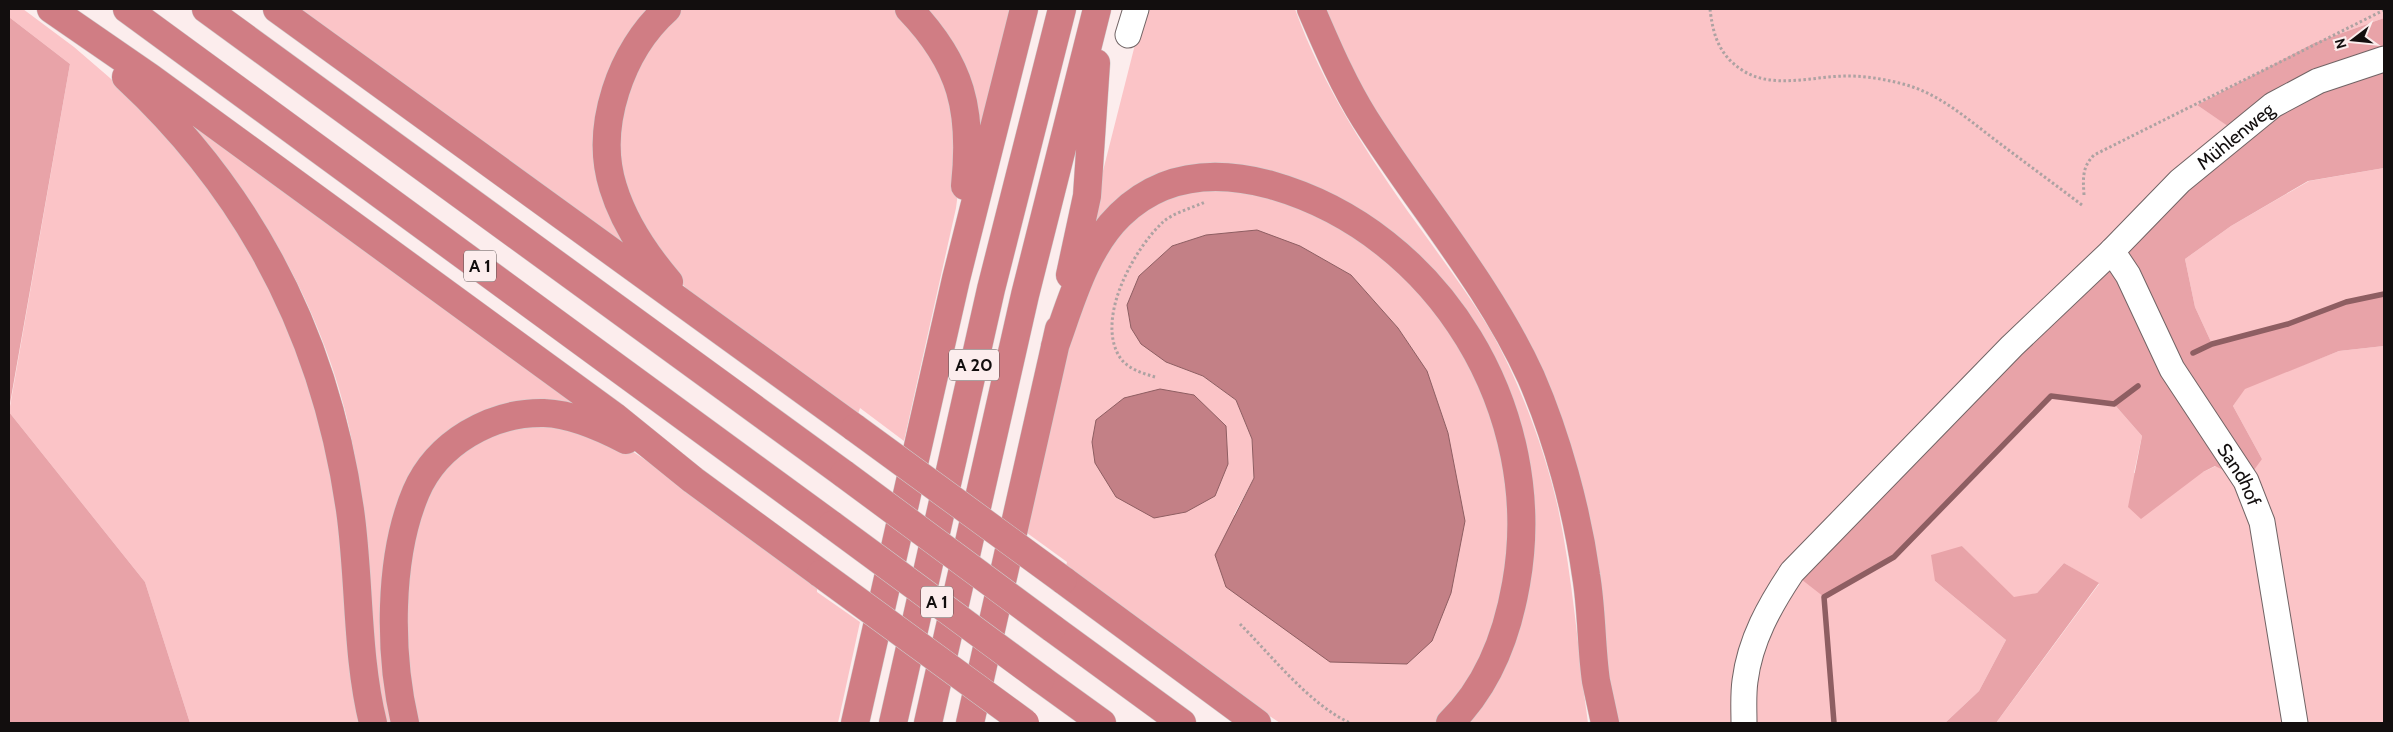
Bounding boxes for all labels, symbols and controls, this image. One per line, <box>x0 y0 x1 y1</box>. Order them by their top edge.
north arrow <box>2328 15 2378 65</box>
text: N <box>2330 36 2351 51</box>
street label: Mühlenweg <box>2192 97 2279 174</box>
road number: A 1 <box>464 250 496 282</box>
road number: A 20 <box>949 350 999 380</box>
street label: Sandhof <box>2213 439 2266 509</box>
road number: A 1 <box>921 586 953 618</box>

